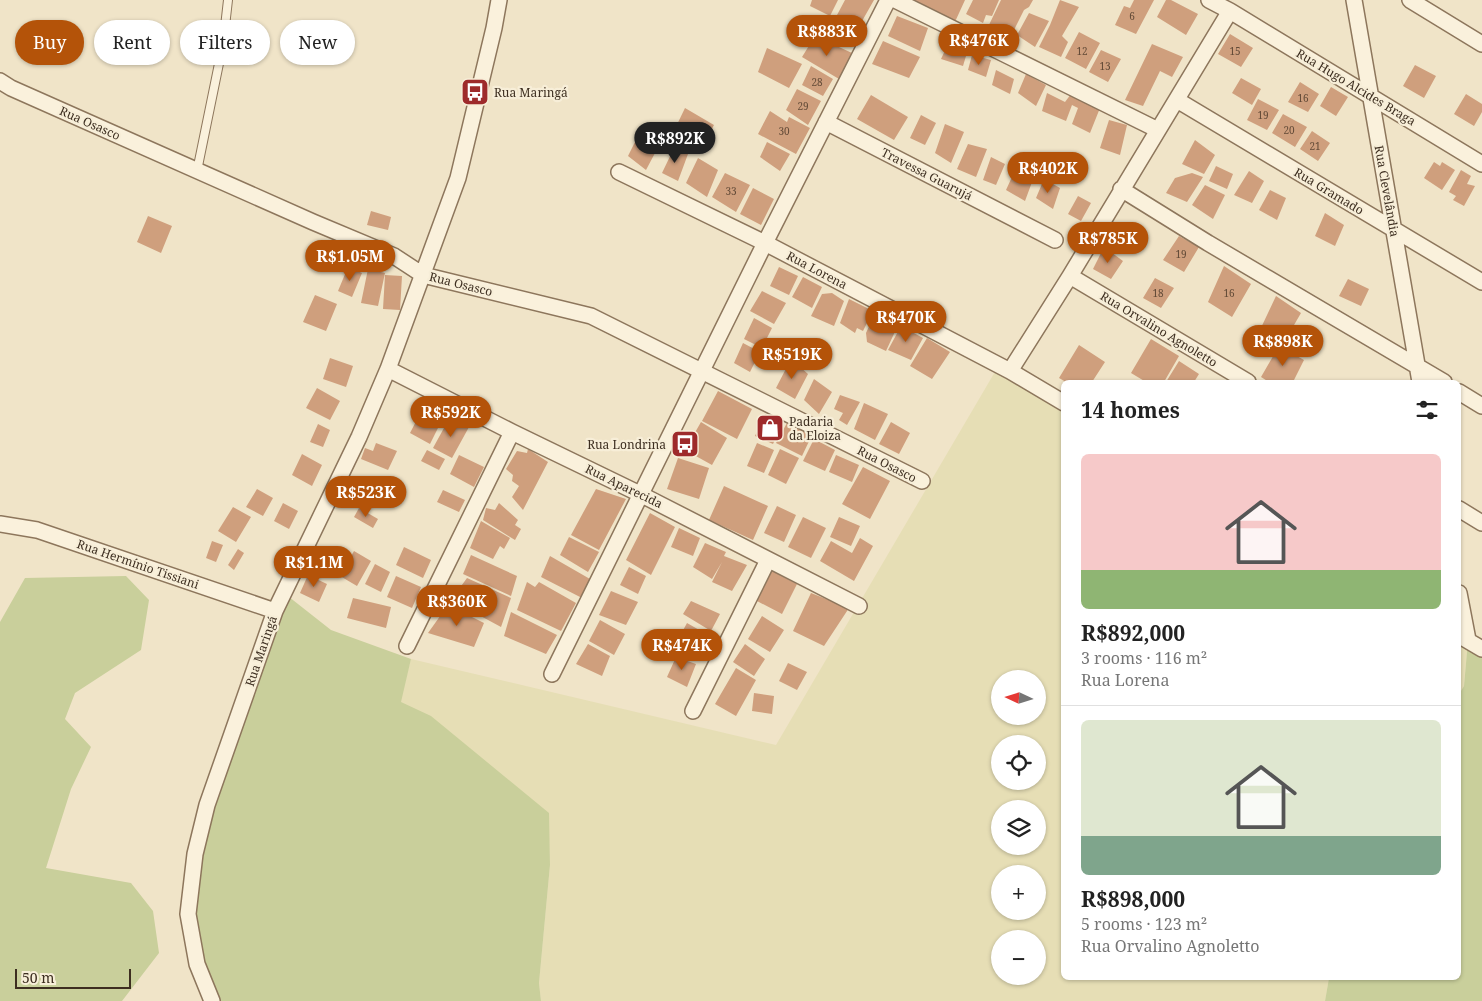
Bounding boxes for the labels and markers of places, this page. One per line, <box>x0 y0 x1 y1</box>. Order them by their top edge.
pin: R$883K <box>786 15 868 57</box>
pin: R$476K <box>938 23 1020 66</box>
bus stop icon: Rua Maringá <box>460 77 490 107</box>
place label: Rua Maringá <box>494 84 568 101</box>
pin: R$892K <box>634 121 716 164</box>
pin: R$402K <box>1007 152 1089 194</box>
pin: R$785K <box>1067 222 1149 264</box>
pin: R$1.05M <box>304 240 396 282</box>
pin: R$470K <box>865 300 947 343</box>
pin: R$898K <box>1242 324 1324 367</box>
pin: R$519K <box>751 338 833 380</box>
pin: R$592K <box>410 396 492 438</box>
shop icon: Padaria da Eloiza <box>755 413 785 443</box>
place label: Padaria da Eloiza <box>789 413 841 444</box>
bus stop icon: Rua Londrina <box>670 429 700 459</box>
place label: Rua Londrina <box>587 436 666 453</box>
pin: R$523K <box>325 476 407 518</box>
pin: R$1.1M <box>273 546 355 588</box>
pin: R$360K <box>416 584 498 627</box>
pin: R$474K <box>641 628 723 671</box>

